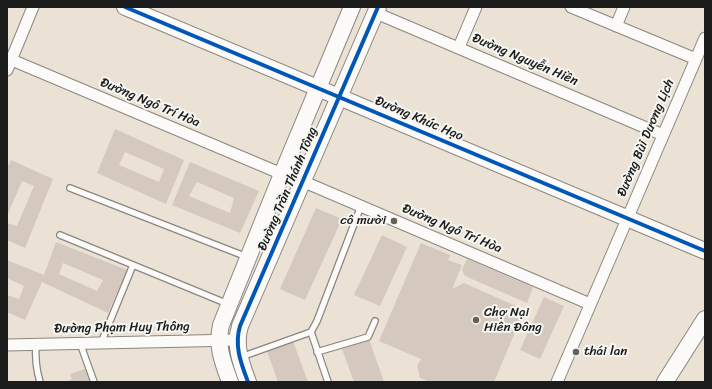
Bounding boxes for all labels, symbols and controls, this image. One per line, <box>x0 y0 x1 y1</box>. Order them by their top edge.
street label: Đường Nguyễn Hiền <box>470 31 580 89</box>
street label: Đường Ngô Trí Hòa <box>98 75 202 131</box>
street label: Đường Bùi Dương Lịch <box>614 77 678 199</box>
street label: Đường Khúc Hạo <box>373 93 465 145</box>
street label: Đường Trần Thánh Tông <box>255 125 321 253</box>
street label: Đường Ngô Trí Hòa <box>400 201 504 257</box>
place label: cô mười <box>340 213 386 229</box>
marker: cô mười <box>389 216 399 226</box>
place label: Chợ Nại Hiên Đông <box>484 305 542 336</box>
marker: Chợ Nại Hiên Đông <box>471 315 481 325</box>
street label: Đường Phạm Huy Thông <box>54 319 190 337</box>
place label: thái lan <box>584 344 627 360</box>
marker: thái lan <box>571 347 581 357</box>

